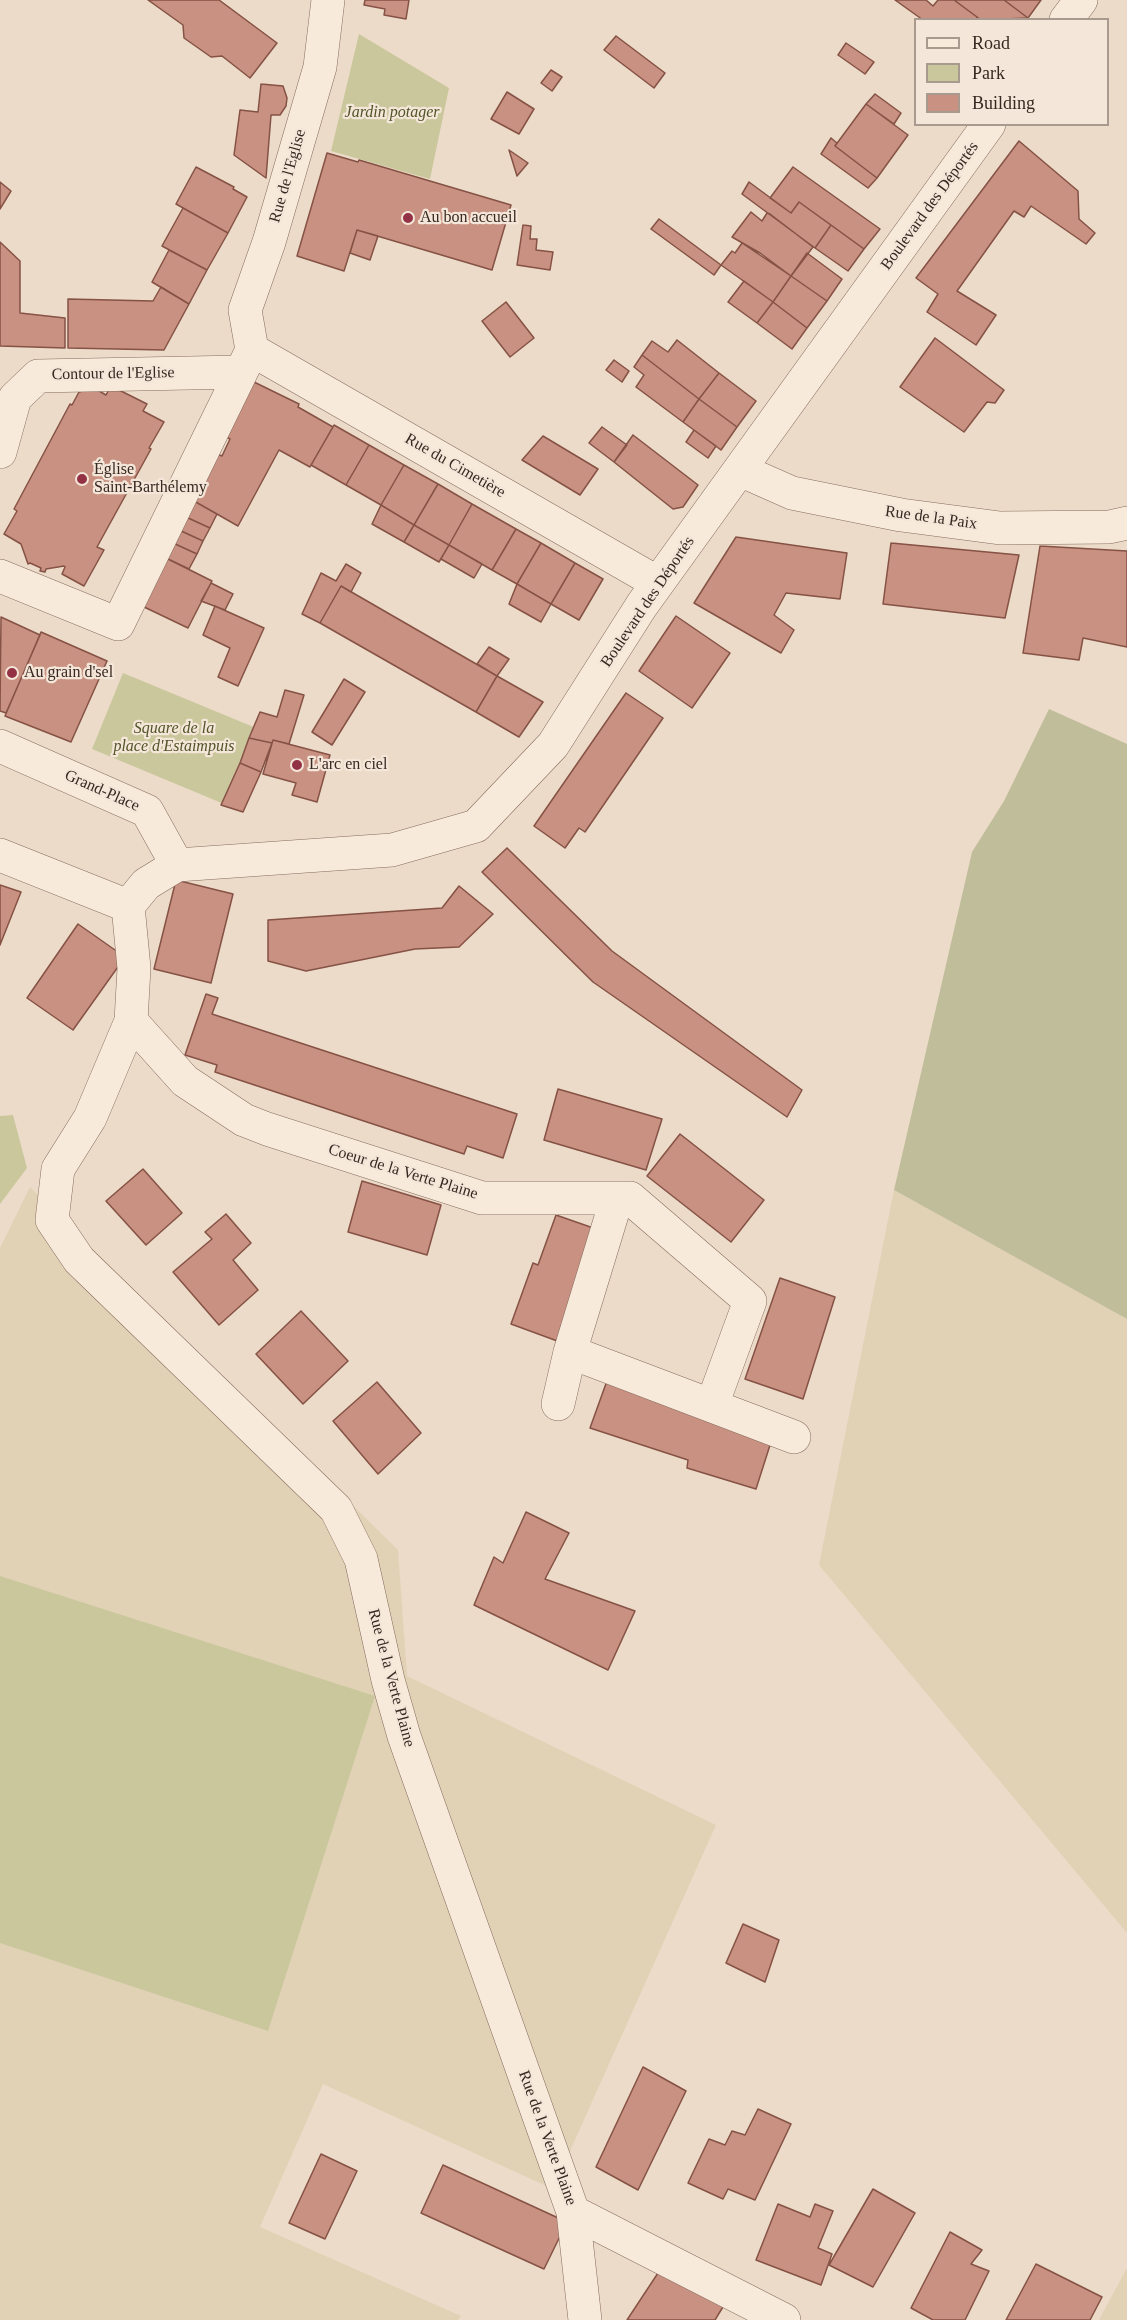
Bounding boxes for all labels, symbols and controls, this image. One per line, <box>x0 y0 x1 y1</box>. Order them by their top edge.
legend <box>914 18 1109 126</box>
text: Road <box>972 33 1010 53</box>
text: Park <box>972 63 1005 83</box>
text: Building <box>972 93 1035 113</box>
park label: Jardin potager <box>345 103 439 123</box>
street label: Rue de l'Eglise <box>266 127 310 225</box>
street label: Boulevard des Déportés <box>877 138 983 274</box>
place label: Au bon accueil <box>420 208 517 228</box>
marker: Au bon accueil <box>401 211 415 225</box>
street label: Contour de l'Eglise <box>51 363 175 385</box>
street label: Rue du Cimetière <box>401 429 509 503</box>
place label: Église Saint-Barthélemy <box>94 460 207 498</box>
marker: Église Saint-Barthélemy <box>75 472 89 486</box>
street label: Rue de la Paix <box>884 502 978 534</box>
street label: Boulevard des Déportés <box>597 533 699 671</box>
place label: Au grain d'sel <box>24 663 113 683</box>
marker: Au grain d'sel <box>5 666 19 680</box>
park label: Square de la place d'Estaimpuis <box>113 719 235 757</box>
place label: L'arc en ciel <box>309 755 387 775</box>
marker: L'arc en ciel <box>290 758 304 772</box>
street label: Grand-Place <box>62 766 142 816</box>
street label: Coeur de la Verte Plaine <box>326 1140 480 1204</box>
street label: Rue de la Verte Plaine <box>363 1607 419 1749</box>
street label: Rue de la Verte Plaine <box>514 2068 580 2208</box>

